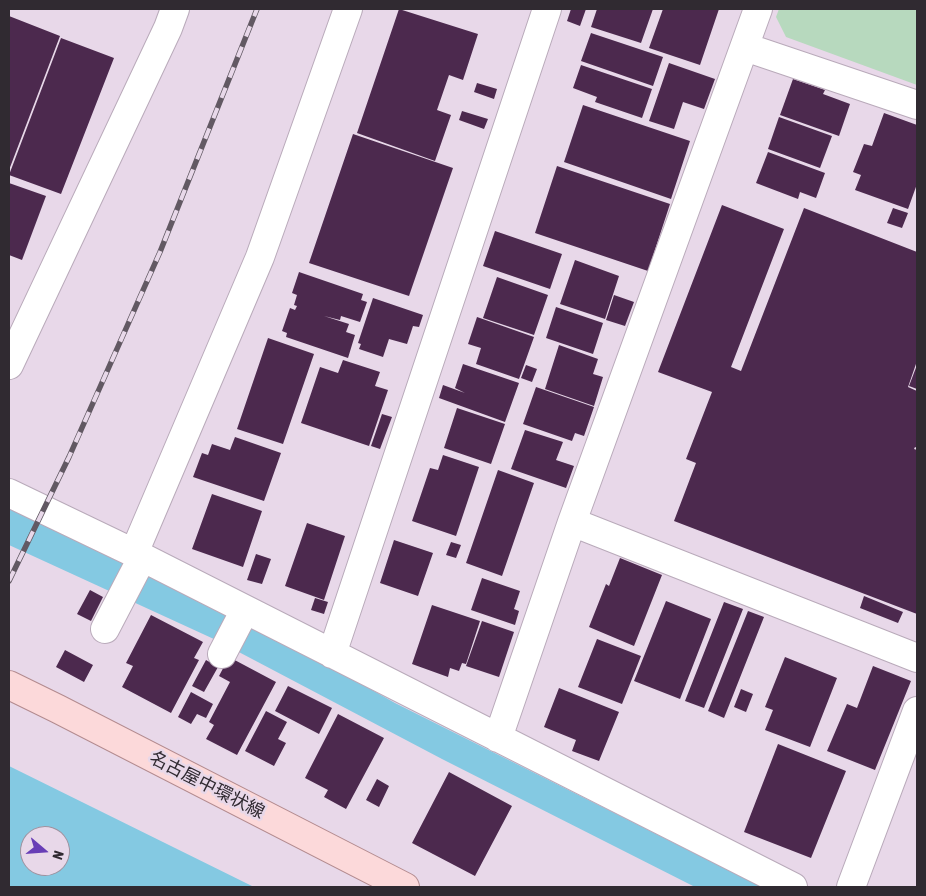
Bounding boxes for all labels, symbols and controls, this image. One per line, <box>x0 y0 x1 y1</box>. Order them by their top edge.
street label: 名古屋中環状線 <box>146 747 268 823</box>
north arrow <box>20 826 70 876</box>
text: N <box>49 849 67 862</box>

